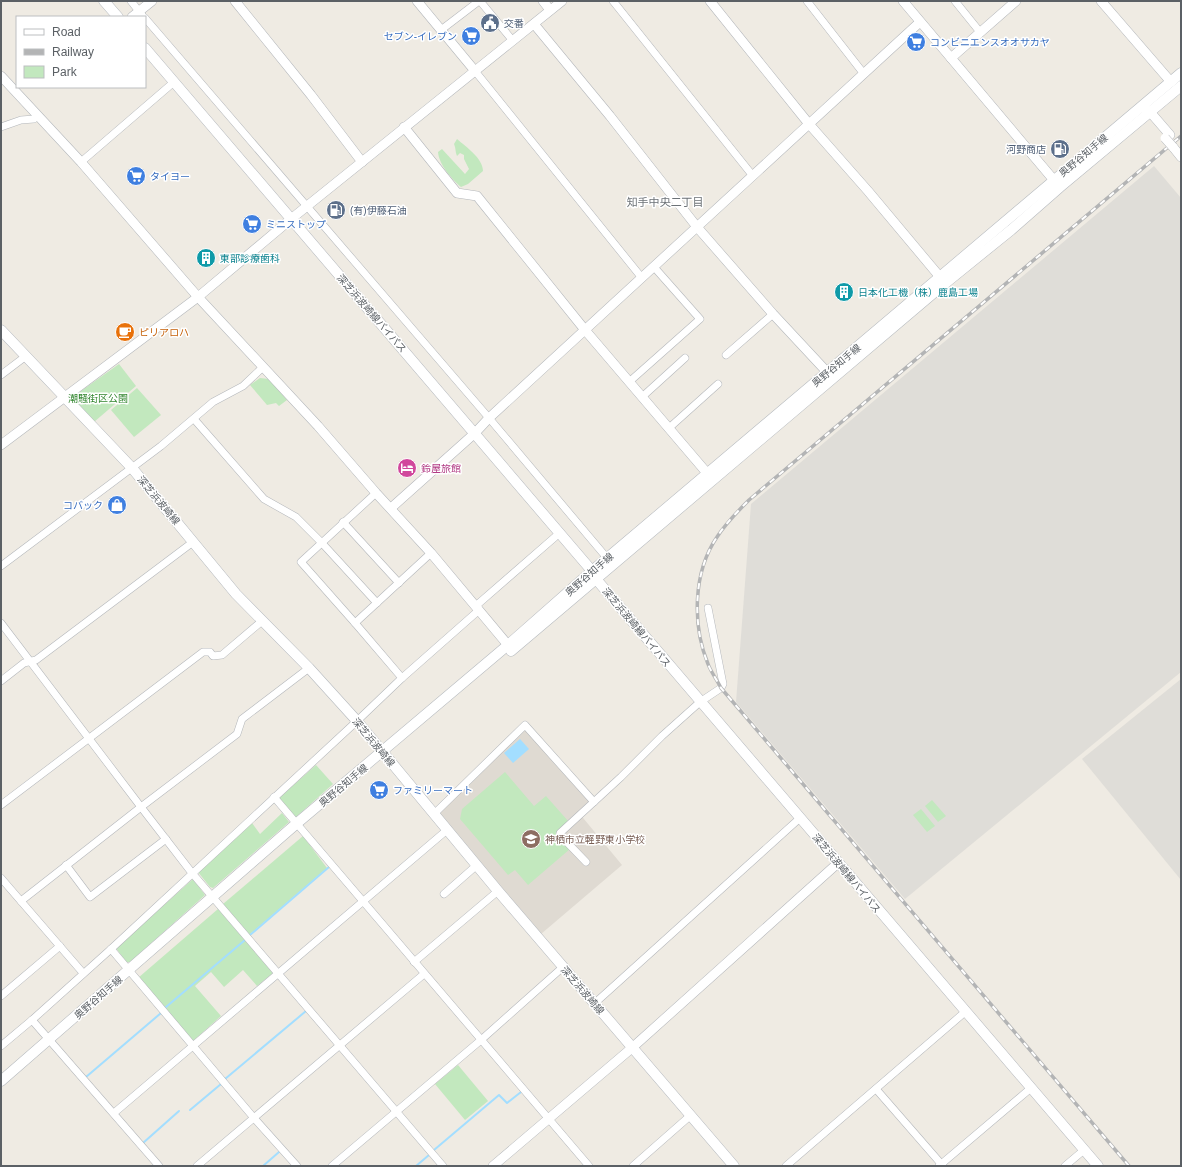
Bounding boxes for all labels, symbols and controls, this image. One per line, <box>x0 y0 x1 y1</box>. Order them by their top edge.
public building icon: 交番 <box>479 12 501 34</box>
legend <box>16 16 146 88</box>
place label: 交番 <box>504 18 524 29</box>
text: Road <box>52 25 81 39</box>
supermarket icon: セブン-イレブン <box>460 25 482 47</box>
place label: セブン-イレブン <box>384 31 457 42</box>
supermarket icon: コンビニエンスオオサカヤ <box>905 31 927 53</box>
place label: コンビニエンスオオサカヤ <box>930 37 1050 48</box>
text: Railway <box>52 45 94 59</box>
text: Park <box>52 65 78 79</box>
street label: 奥野谷知手線 <box>1057 132 1110 179</box>
fuel station icon: 河野商店 <box>1049 138 1071 160</box>
place label: 河野商店 <box>1006 144 1046 155</box>
supermarket icon: タイヨー <box>125 165 147 187</box>
place label: タイヨー <box>150 171 190 182</box>
district label: 知手中央二丁目 <box>627 196 704 208</box>
fuel station icon: (有)伊藤石油 <box>325 199 347 221</box>
place label: (有)伊藤石油 <box>350 205 407 216</box>
supermarket icon: ミニストップ <box>241 213 263 235</box>
place label: ミニストップ <box>266 219 326 230</box>
building icon: 東部診療歯科 <box>195 247 217 269</box>
place label: 東部診療歯科 <box>220 253 280 264</box>
street label: 深芝浜波崎線バイパス <box>335 272 409 355</box>
building icon: 日本化工機（株）鹿島工場 <box>833 281 855 303</box>
place label: 日本化工機（株）鹿島工場 <box>858 287 978 298</box>
cafe icon: ピリアロハ <box>114 321 136 343</box>
place label: ピリアロハ <box>139 327 189 338</box>
street label: 奥野谷知手線 <box>810 342 863 389</box>
park label: 潮騒街区公園 <box>68 393 128 404</box>
hotel icon: 鈴屋旅館 <box>396 457 418 479</box>
place label: 鈴屋旅館 <box>421 463 461 474</box>
street label: 深芝浜波崎線 <box>135 474 182 527</box>
shop icon: コバック <box>106 494 128 516</box>
place label: コバック <box>63 500 103 511</box>
street label: 奥野谷知手線 <box>563 551 616 598</box>
street label: 深芝浜波崎線バイパス <box>600 586 673 669</box>
street label: 深芝浜波崎線 <box>350 716 397 769</box>
street label: 奥野谷知手線 <box>317 762 370 809</box>
supermarket icon: ファミリーマート <box>368 779 390 801</box>
place label: ファミリーマート <box>393 785 473 796</box>
school or university icon: 神栖市立軽野東小学校 <box>520 828 542 850</box>
street label: 深芝浜波崎線バイパス <box>810 832 883 915</box>
place label: 神栖市立軽野東小学校 <box>545 834 645 845</box>
street label: 深芝浜波崎線 <box>559 964 606 1017</box>
street label: 奥野谷知手線 <box>72 974 125 1021</box>

